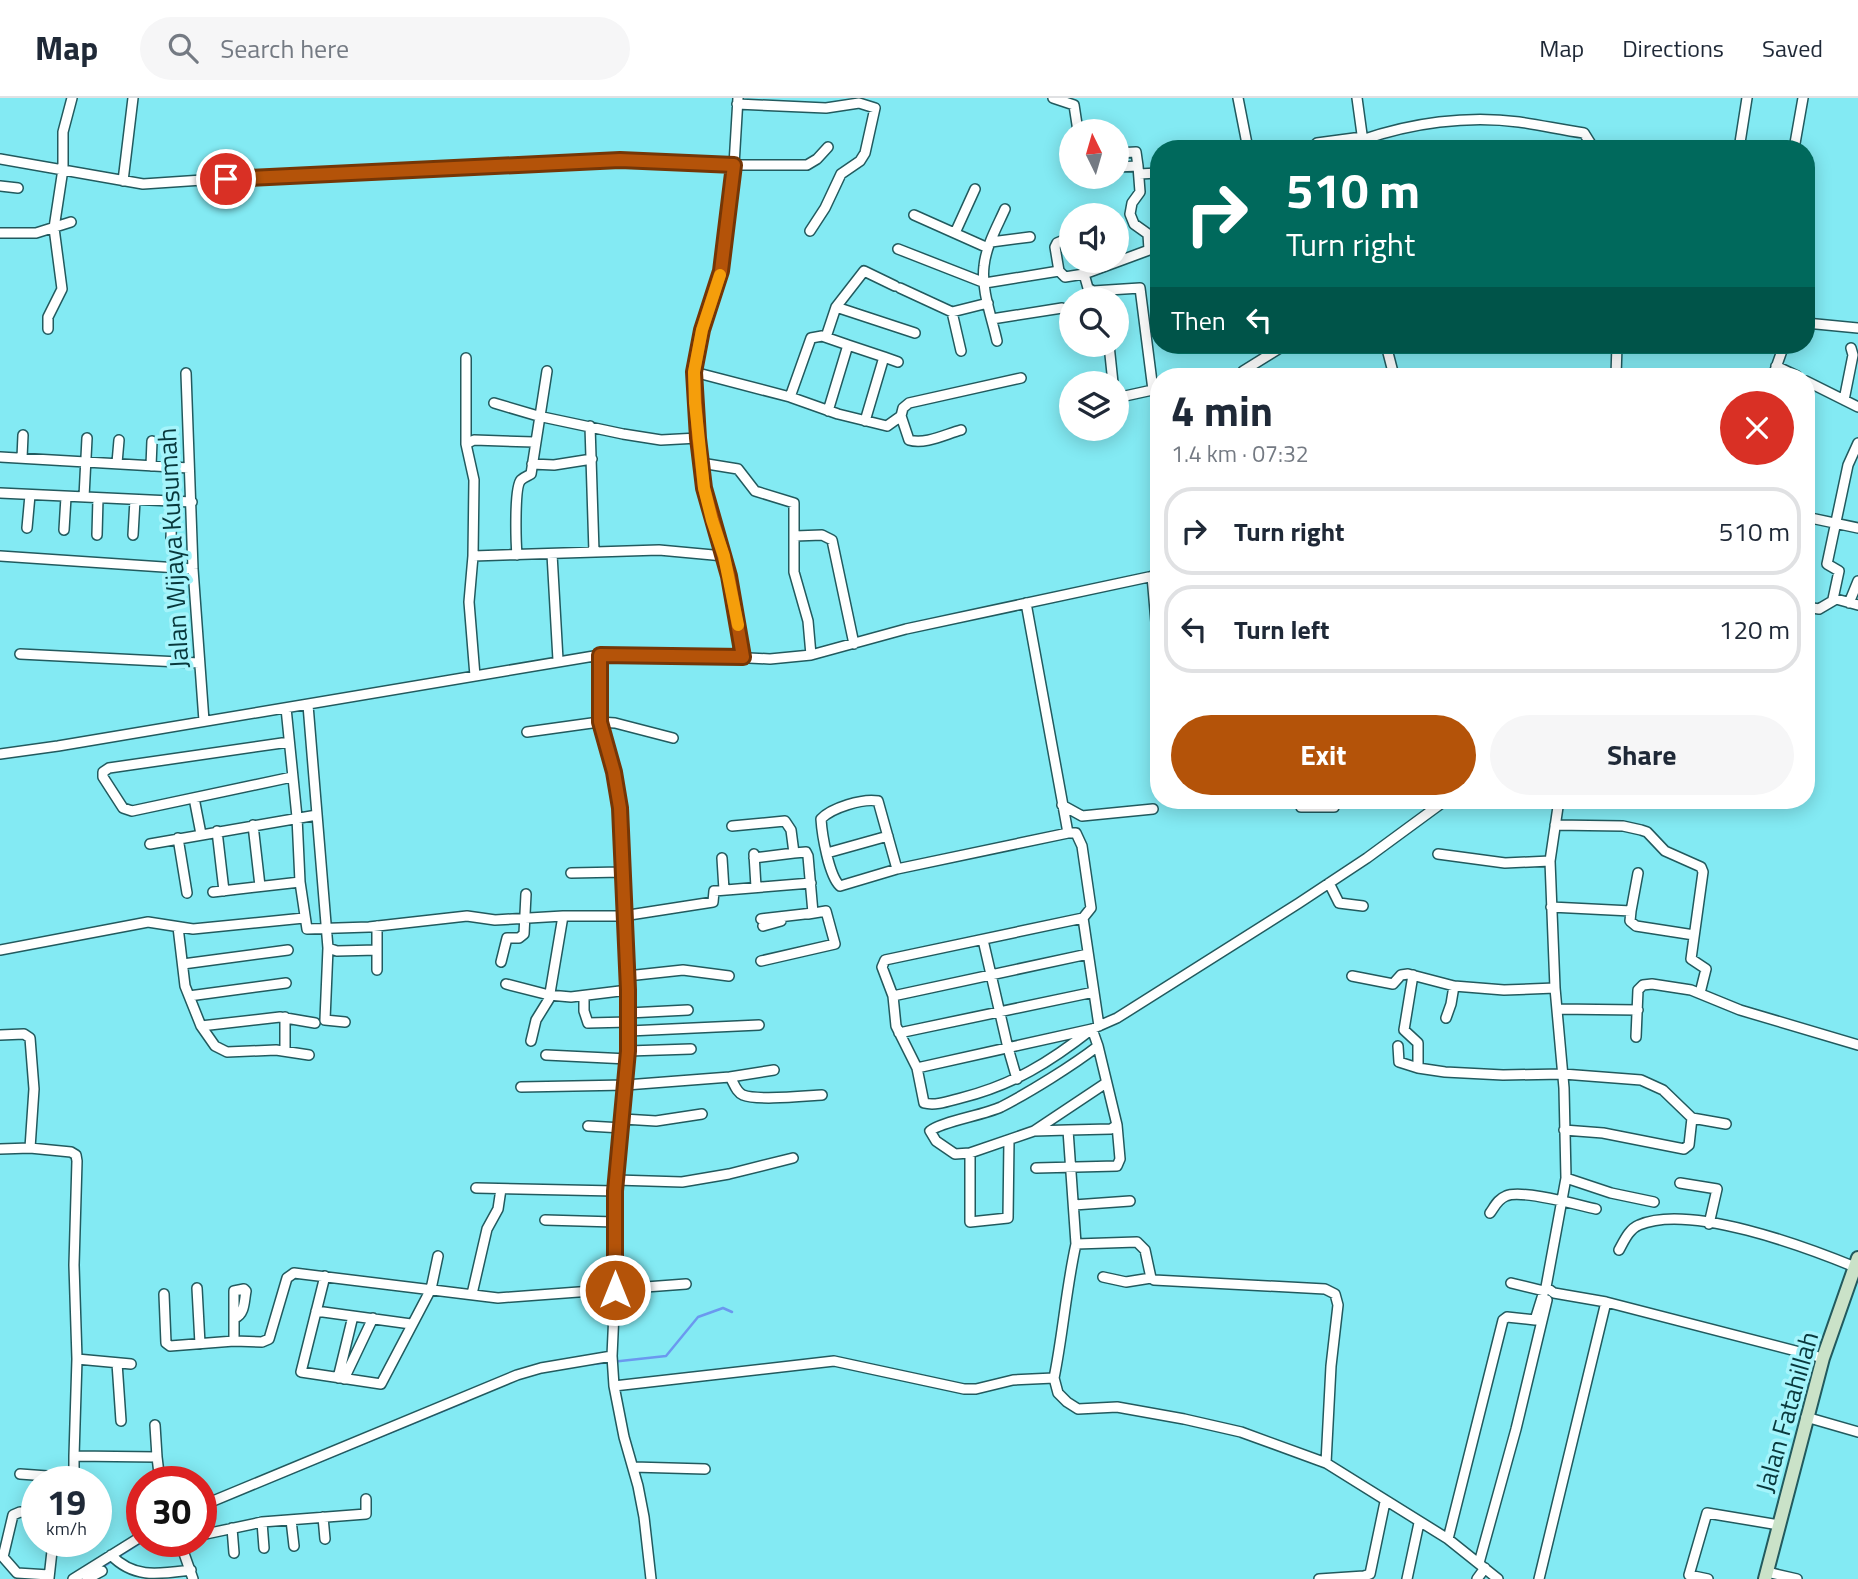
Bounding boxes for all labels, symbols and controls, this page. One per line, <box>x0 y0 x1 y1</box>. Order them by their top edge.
search box <box>140 17 630 80</box>
text: Map <box>35 23 98 73</box>
icon: search <box>164 29 202 67</box>
text: Search here <box>220 29 349 68</box>
text: Map <box>1539 30 1584 66</box>
text: Directions <box>1622 30 1724 66</box>
text: Saved <box>1762 30 1823 66</box>
north arrow <box>1059 119 1129 189</box>
map controls <box>1059 119 1129 441</box>
pin <box>196 149 256 209</box>
text: 510 m <box>1286 152 1420 227</box>
icon: arrive <box>207 160 245 198</box>
icon: right <box>1171 168 1262 259</box>
button: sound <box>1059 203 1129 273</box>
text: Turn right <box>1286 220 1415 268</box>
button: search <box>1059 287 1129 357</box>
text: Then <box>1171 301 1226 340</box>
icon: left <box>1240 301 1278 339</box>
button: layers <box>1059 371 1129 441</box>
text: 4 min <box>1171 378 1273 442</box>
button: close <box>1720 391 1794 465</box>
street label: Jalan Wijaya Kusumah <box>147 427 198 669</box>
text: 1.4 km · 07:32 <box>1171 436 1309 471</box>
icon: right <box>1175 512 1213 550</box>
text: Turn right <box>1234 512 1345 551</box>
text: 510 m <box>1719 512 1790 551</box>
icon: left <box>1175 610 1213 648</box>
text: Turn left <box>1234 610 1329 649</box>
text: 120 m <box>1719 610 1790 649</box>
button: Exit <box>1171 715 1476 795</box>
button: Share <box>1490 715 1794 795</box>
position arrow <box>578 1253 652 1327</box>
street label: Jalan Fatahillah <box>1745 1327 1828 1497</box>
speed limit sign: 30 <box>126 1466 217 1557</box>
text: 19 <box>47 1475 86 1529</box>
text: km/h <box>46 1515 87 1542</box>

